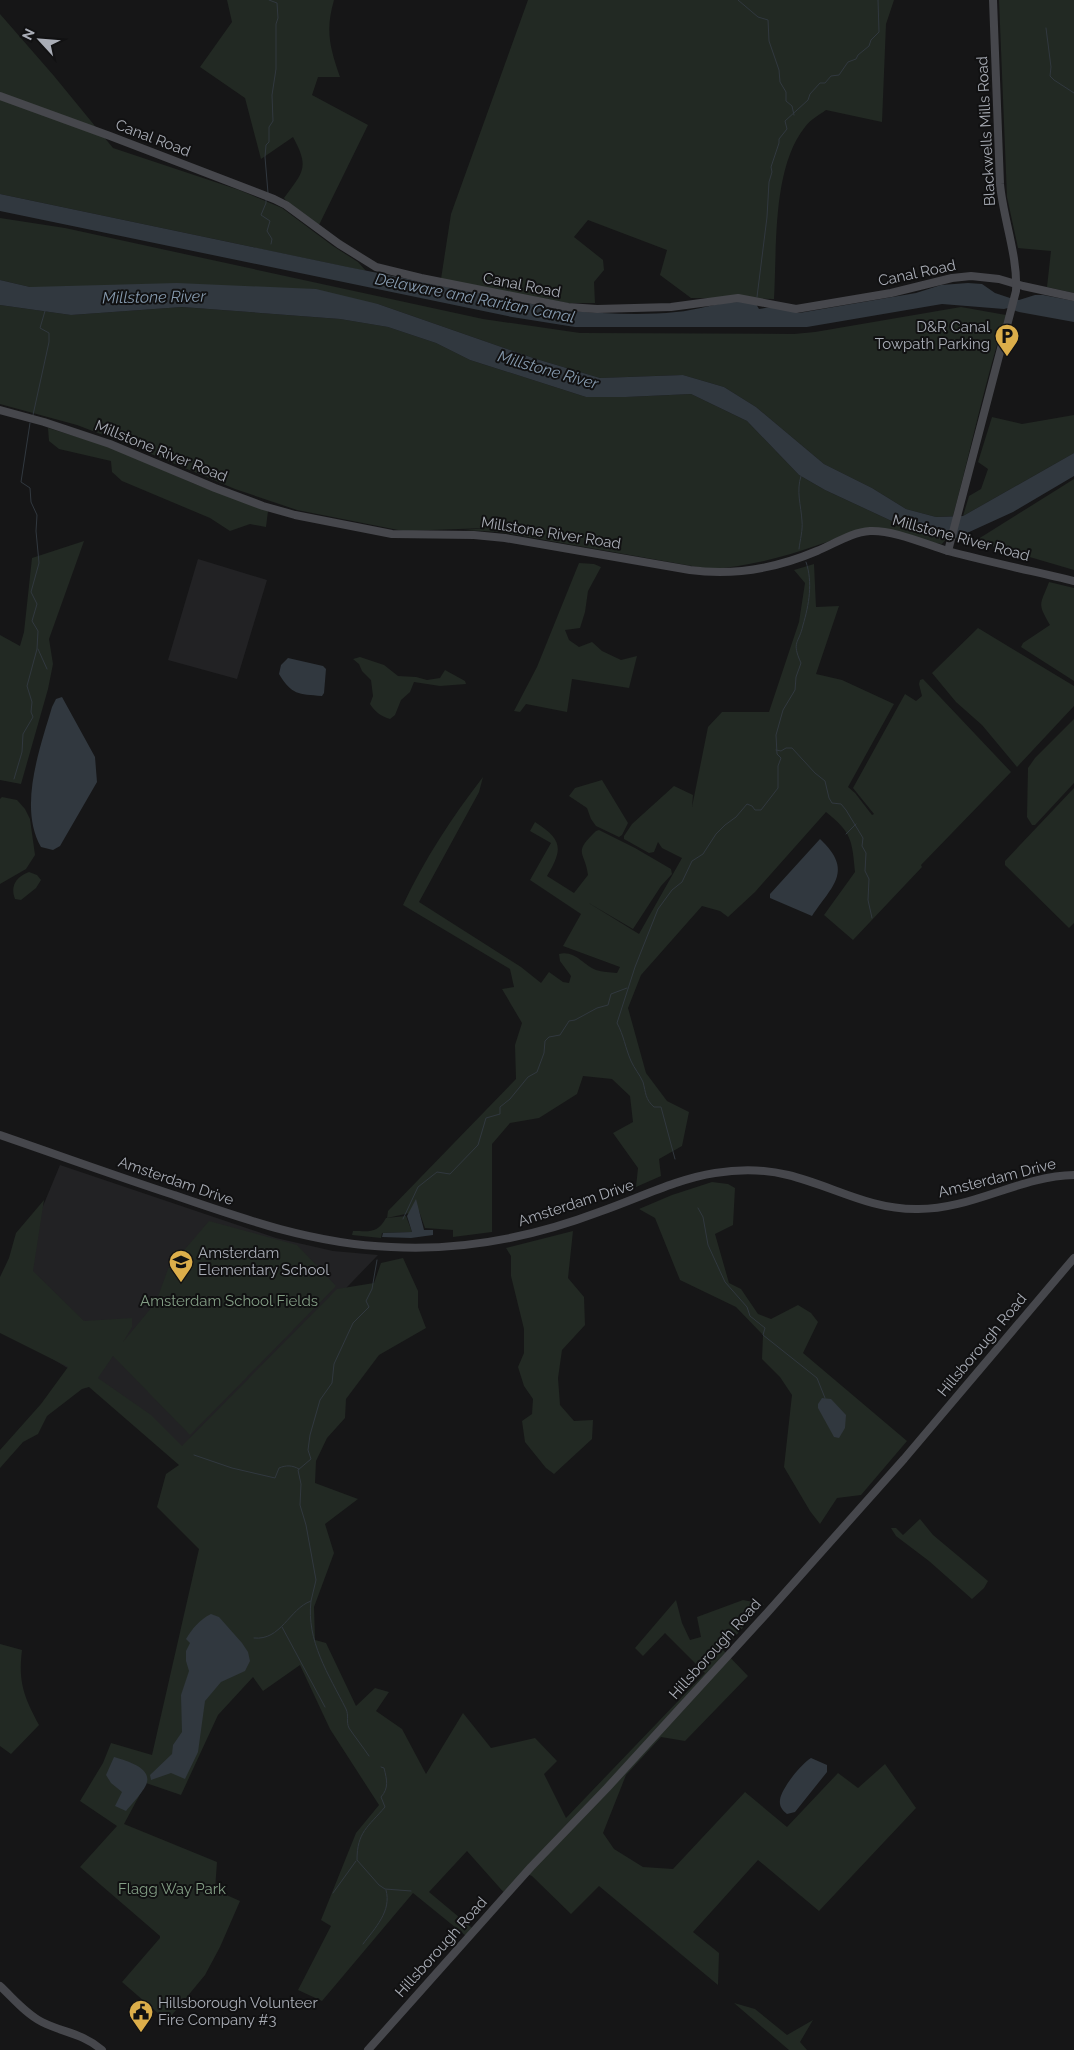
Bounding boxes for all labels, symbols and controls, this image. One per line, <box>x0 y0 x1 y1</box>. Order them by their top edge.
north arrow <box>15 15 65 65</box>
text: N <box>19 26 38 43</box>
street label: Blackwells Mills Road <box>973 56 999 206</box>
street label: Canal Road <box>113 115 193 161</box>
street label: Canal Road <box>877 256 957 290</box>
water label: Delaware and Raritan Canal <box>373 269 577 327</box>
street label: Canal Road <box>482 269 562 301</box>
water label: Millstone River <box>102 287 206 307</box>
place label: D&R Canal Towpath Parking <box>875 318 991 353</box>
parking icon: D&R Canal Towpath Parking <box>994 323 1020 357</box>
water label: Millstone River <box>496 347 601 394</box>
street label: Millstone River Road <box>92 416 230 486</box>
street label: Millstone River Road <box>890 511 1032 565</box>
street label: Millstone River Road <box>480 513 622 553</box>
street label: Amsterdam Drive <box>116 1153 236 1209</box>
street label: Amsterdam Drive <box>936 1155 1058 1201</box>
street label: Amsterdam Drive <box>516 1176 636 1230</box>
place label: Amsterdam Elementary School <box>198 1244 330 1279</box>
school or university icon: Amsterdam Elementary School <box>168 1249 194 1283</box>
street label: Hillsborough Road <box>934 1290 1030 1400</box>
park label: Amsterdam School Fields <box>140 1292 318 1310</box>
street label: Hillsborough Road <box>665 1595 765 1703</box>
park label: Flagg Way Park <box>118 1880 226 1898</box>
street label: Hillsborough Road <box>391 1893 491 2001</box>
place label: Hillsborough Volunteer Fire Company #3 <box>158 1994 318 2029</box>
public building icon: Hillsborough Volunteer Fire Company #3 <box>128 1999 154 2033</box>

